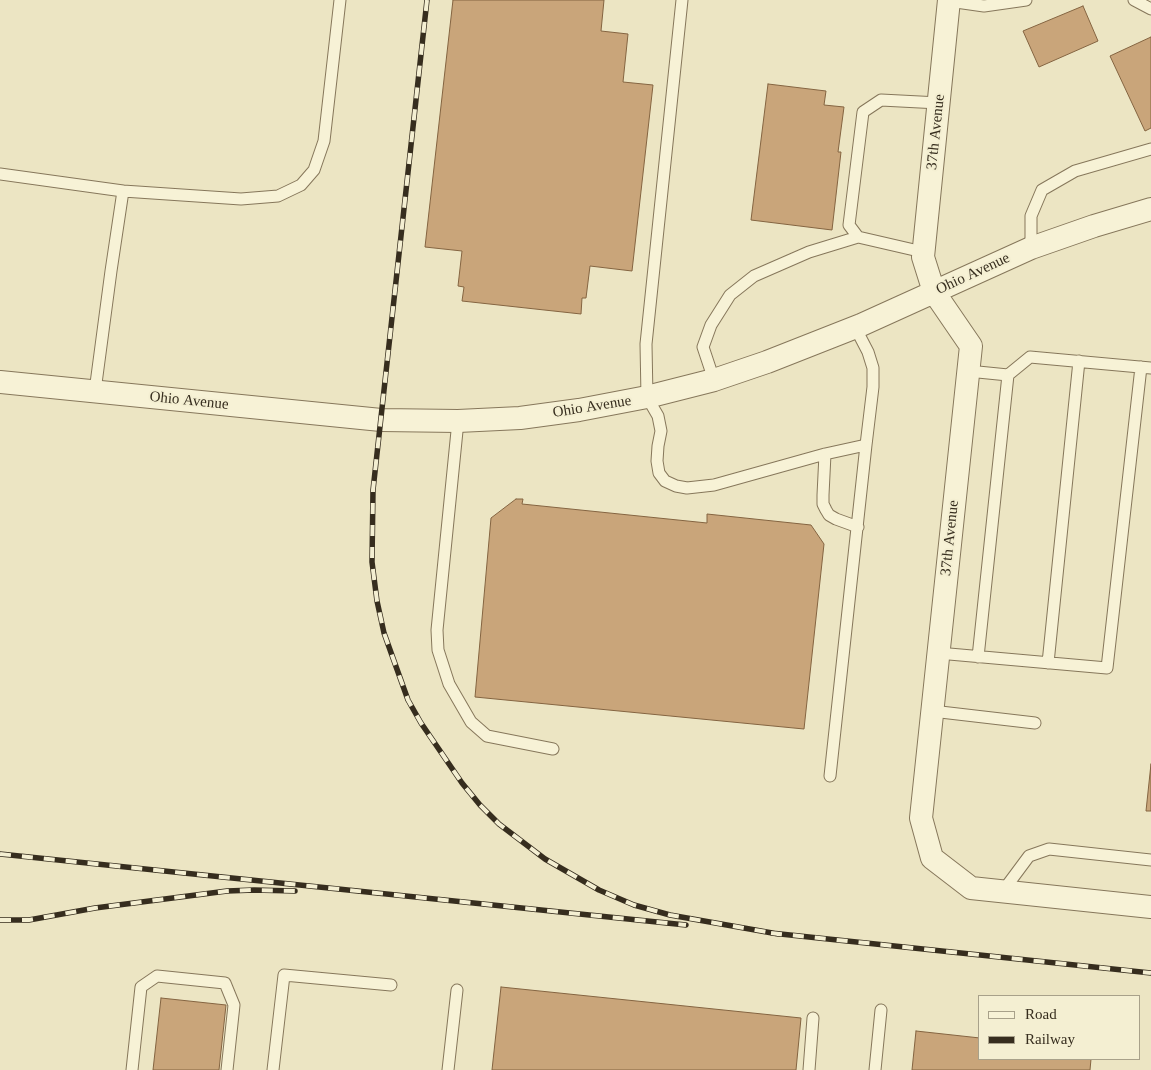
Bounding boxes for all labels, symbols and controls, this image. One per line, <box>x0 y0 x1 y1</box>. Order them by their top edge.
street label: 37th Avenue <box>923 93 949 171</box>
street label: Ohio Avenue <box>933 249 1013 299</box>
street label: Ohio Avenue <box>149 388 229 414</box>
street label: Ohio Avenue <box>551 392 633 422</box>
street label: 37th Avenue <box>937 499 963 577</box>
legend <box>978 995 1141 1060</box>
text: Road <box>1025 1006 1057 1022</box>
text: Railway <box>1025 1031 1075 1047</box>

